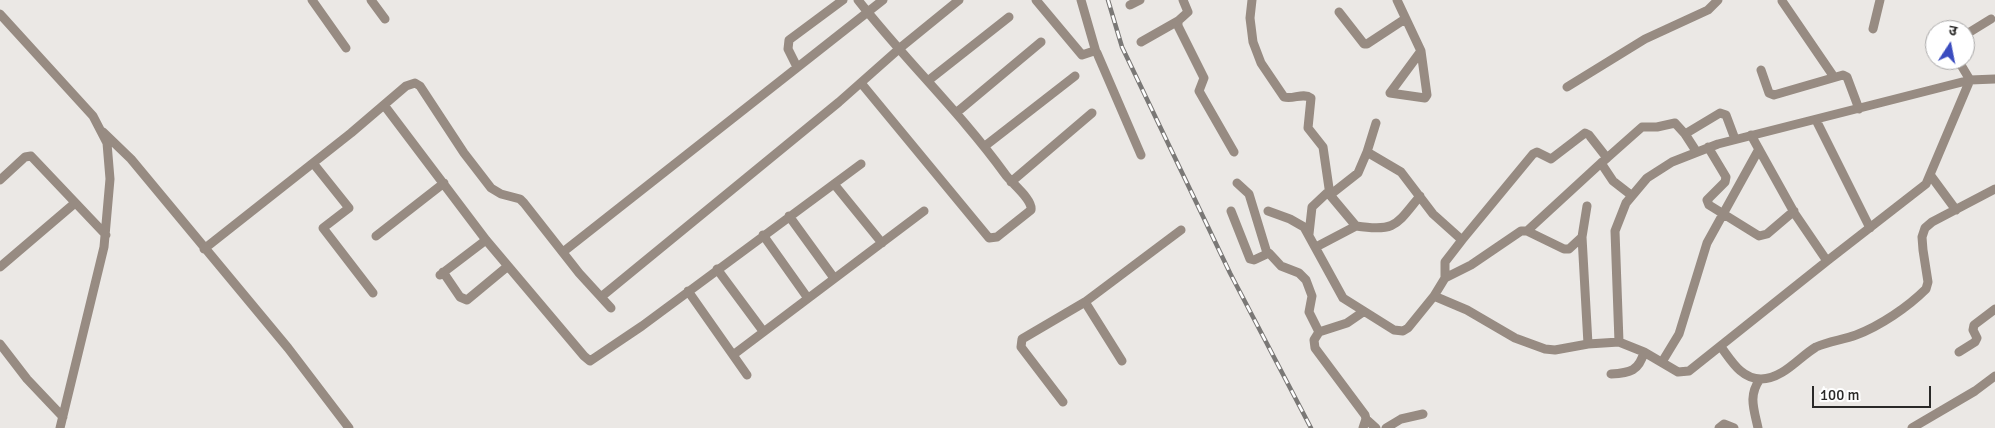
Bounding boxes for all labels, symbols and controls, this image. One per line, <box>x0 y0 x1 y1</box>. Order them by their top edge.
north arrow <box>1925 20 1975 70</box>
text: उ <box>1947 22 1958 40</box>
scale bar <box>1815 376 1934 408</box>
text: 100 m <box>1820 386 1860 404</box>

